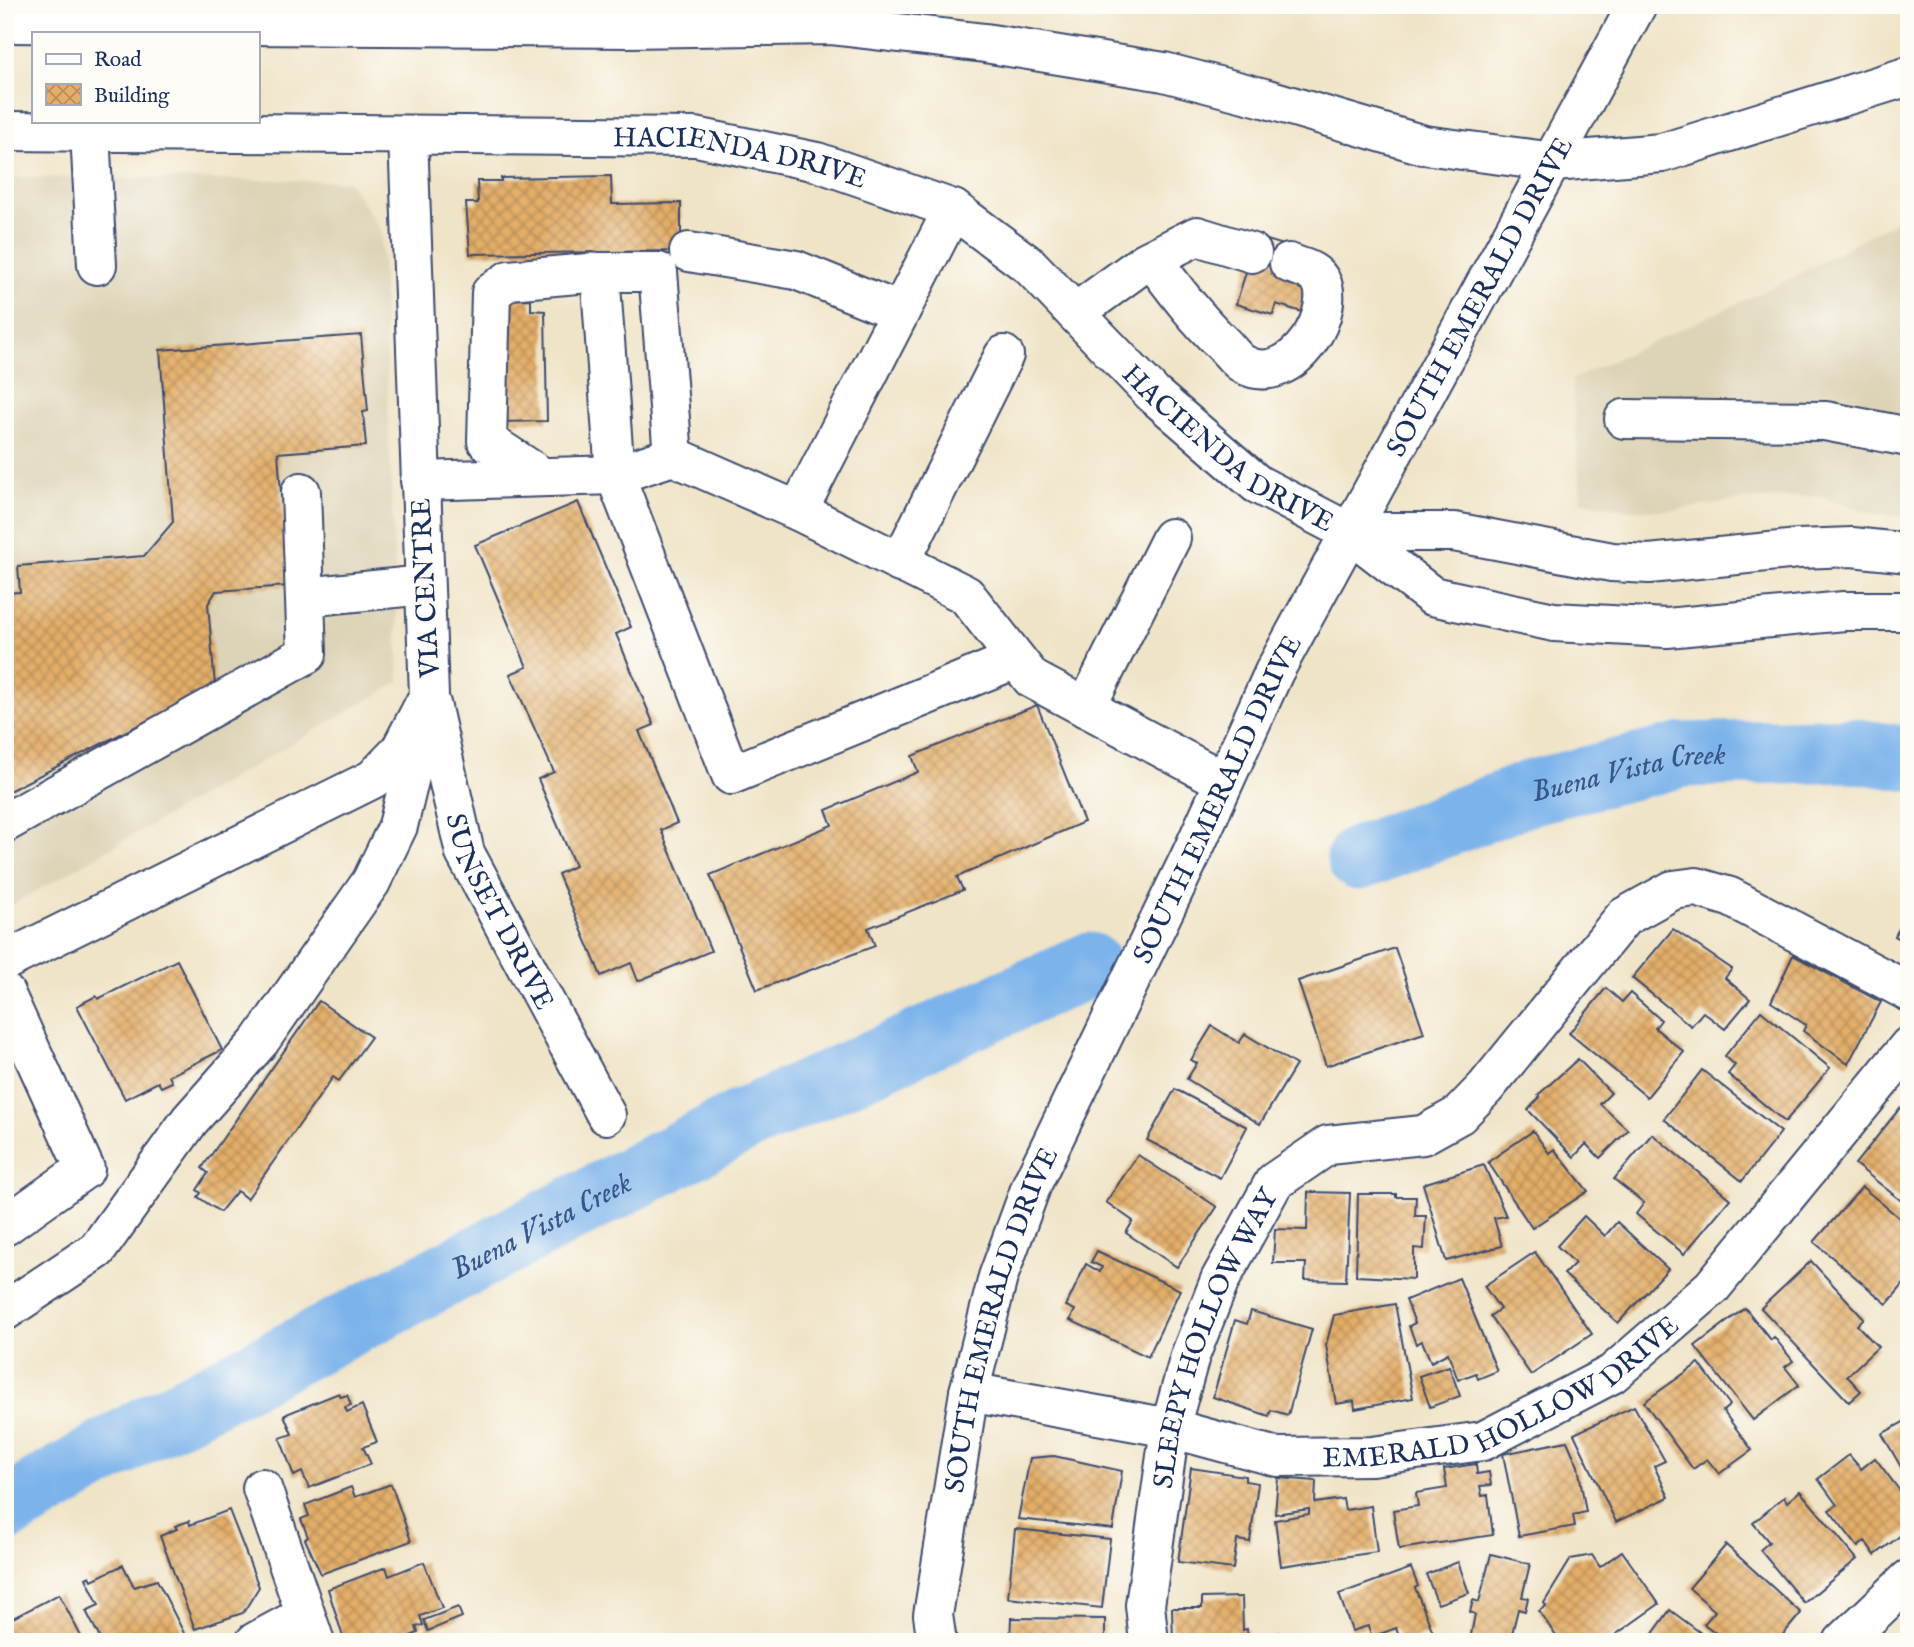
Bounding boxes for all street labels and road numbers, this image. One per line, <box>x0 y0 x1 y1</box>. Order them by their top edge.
street label: HACIENDA DRIVE <box>613 121 871 198</box>
street label: SOUTH EMERALD DRIVE <box>1380 132 1582 463</box>
street label: HACIENDA DRIVE <box>1114 358 1339 541</box>
street label: VIA CENTRE <box>404 497 449 680</box>
street label: SOUTH EMERALD DRIVE <box>1126 630 1311 970</box>
street label: SUNSET DRIVE <box>436 810 561 1016</box>
street label: SOUTH EMERALD DRIVE <box>938 1142 1067 1495</box>
street label: SLEEPY HOLLOW WAY <box>1147 1181 1288 1491</box>
street label: EMERALD HOLLOW DRIVE <box>1322 1309 1687 1477</box>

